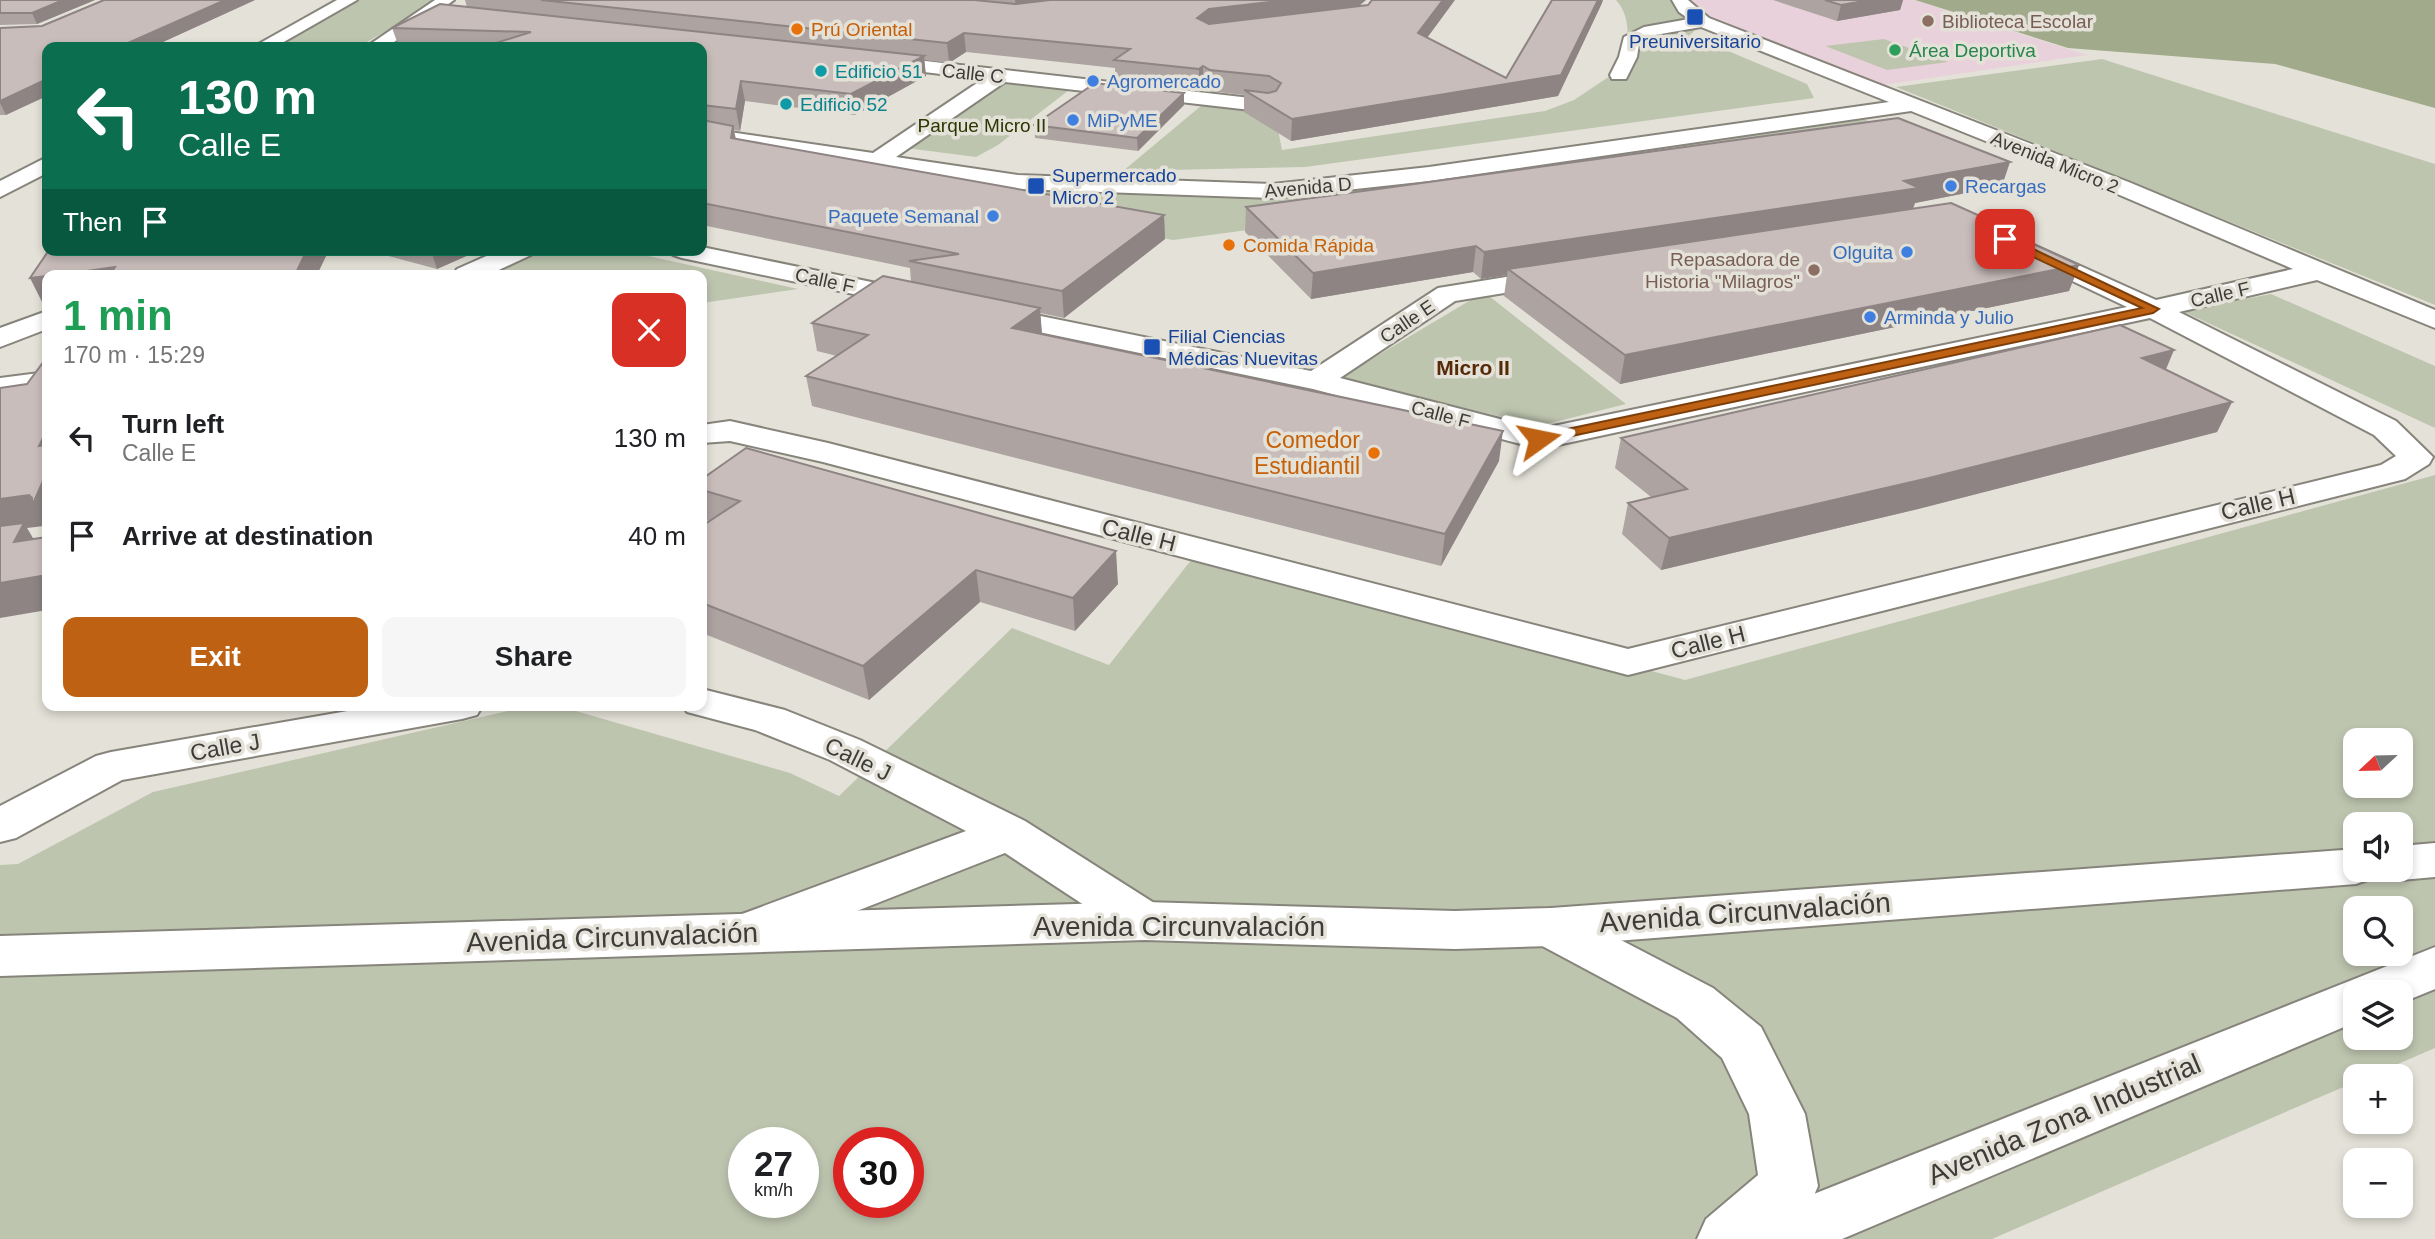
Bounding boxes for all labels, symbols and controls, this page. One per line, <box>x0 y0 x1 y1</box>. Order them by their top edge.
marker: Preuniversitario <box>1685 7 1705 27</box>
place label: Biblioteca Escolar <box>1942 11 2094 32</box>
marker: Biblioteca Escolar <box>1920 13 1936 29</box>
place label: Prú Oriental <box>811 19 912 40</box>
marker: Prú Oriental <box>789 21 805 37</box>
place label: Preuniversitario <box>1629 31 1761 52</box>
place label: Área Deportiva <box>1909 40 2036 61</box>
marker: Área Deportiva <box>1887 42 1903 58</box>
street label: Calle C <box>941 60 1005 87</box>
place label: Edificio 51 <box>835 61 923 82</box>
marker: Edificio 51 <box>813 63 829 79</box>
icon: left <box>63 70 154 161</box>
text: 130 m <box>178 70 317 124</box>
place label: Agromercado <box>1107 71 1221 92</box>
marker: Agromercado <box>1085 73 1101 89</box>
place label: Edificio 52 <box>800 94 888 115</box>
marker: Edificio 52 <box>778 96 794 112</box>
place label: MiPyME <box>1087 110 1158 131</box>
marker: MiPyME <box>1065 112 1081 128</box>
park label: Parque Micro II <box>918 115 1046 136</box>
text: Calle E <box>178 127 281 163</box>
street label: Avenida Micro 2 <box>1988 127 2122 198</box>
place label: Supermercado Micro 2 <box>1052 165 1177 208</box>
street label: Avenida D <box>1264 173 1352 202</box>
marker: Supermercado Micro 2 <box>1026 176 1046 196</box>
place label: Recargas <box>1965 176 2046 197</box>
marker: Recargas <box>1943 178 1959 194</box>
icon: arrive <box>136 203 174 241</box>
place label: Paquete Semanal <box>828 206 979 227</box>
text: Then <box>63 207 122 237</box>
marker: Paquete Semanal <box>985 208 1001 224</box>
pin <box>1975 209 2035 269</box>
icon: arrive <box>1986 220 2024 258</box>
place label: Comida Rápida <box>1243 235 1374 256</box>
marker: Comida Rápida <box>1221 237 1237 253</box>
place label: Olguita <box>1833 242 1893 263</box>
marker: Olguita <box>1899 244 1915 260</box>
place label: Repasadora de Historia "Milagros" <box>1645 249 1800 292</box>
marker: Repasadora de Historia "Milagros" <box>1806 262 1822 278</box>
street label: Calle F <box>793 264 857 297</box>
street label: Calle F <box>2188 277 2252 311</box>
text: 1 min <box>63 292 173 339</box>
button: close <box>612 293 686 367</box>
street label: Calle E <box>1376 296 1439 347</box>
place label: Arminda y Julio <box>1884 307 2014 328</box>
marker: Arminda y Julio <box>1862 309 1878 325</box>
place label: Filial Ciencias Médicas Nuevitas <box>1168 326 1318 369</box>
marker: Filial Ciencias Médicas Nuevitas <box>1142 337 1162 357</box>
text: 170 m · 15:29 <box>63 342 205 368</box>
district label: Micro II <box>1436 356 1510 379</box>
street label: Calle F <box>1409 397 1473 432</box>
position arrow <box>1502 402 1576 476</box>
text: Turn left <box>122 409 224 439</box>
icon: left <box>63 419 101 457</box>
text: 130 m <box>614 423 686 453</box>
place label: Comedor Estudiantil <box>1254 427 1360 479</box>
text: Calle E <box>122 440 196 466</box>
marker: Comedor Estudiantil <box>1366 445 1382 461</box>
street label: Calle H <box>2218 483 2298 525</box>
street label: Calle H <box>1099 513 1179 557</box>
icon: arrive <box>63 517 101 555</box>
text: Arrive at destination <box>122 521 373 551</box>
text: 40 m <box>628 521 686 551</box>
button: Exit <box>63 617 368 697</box>
button: Share <box>382 617 686 697</box>
street label: Calle H <box>1668 620 1748 664</box>
street label: Calle J <box>188 728 262 766</box>
north arrow <box>2343 728 2413 798</box>
map controls <box>2343 728 2413 1218</box>
street label: Calle J <box>821 732 895 786</box>
button: sound <box>2343 812 2413 882</box>
street label: Avenida Circunvalación <box>1598 887 1892 938</box>
button: search <box>2343 896 2413 966</box>
street label: Avenida Circunvalación <box>1033 911 1325 942</box>
street label: Avenida Circunvalación <box>466 917 759 958</box>
button: layers <box>2343 980 2413 1050</box>
street label: Avenida Zona Industrial <box>1923 1048 2205 1191</box>
button: + <box>2343 1064 2413 1134</box>
speed limit sign: 30 <box>833 1127 924 1218</box>
text: 27 <box>754 1144 793 1183</box>
button: − <box>2343 1148 2413 1218</box>
text: km/h <box>754 1180 793 1200</box>

